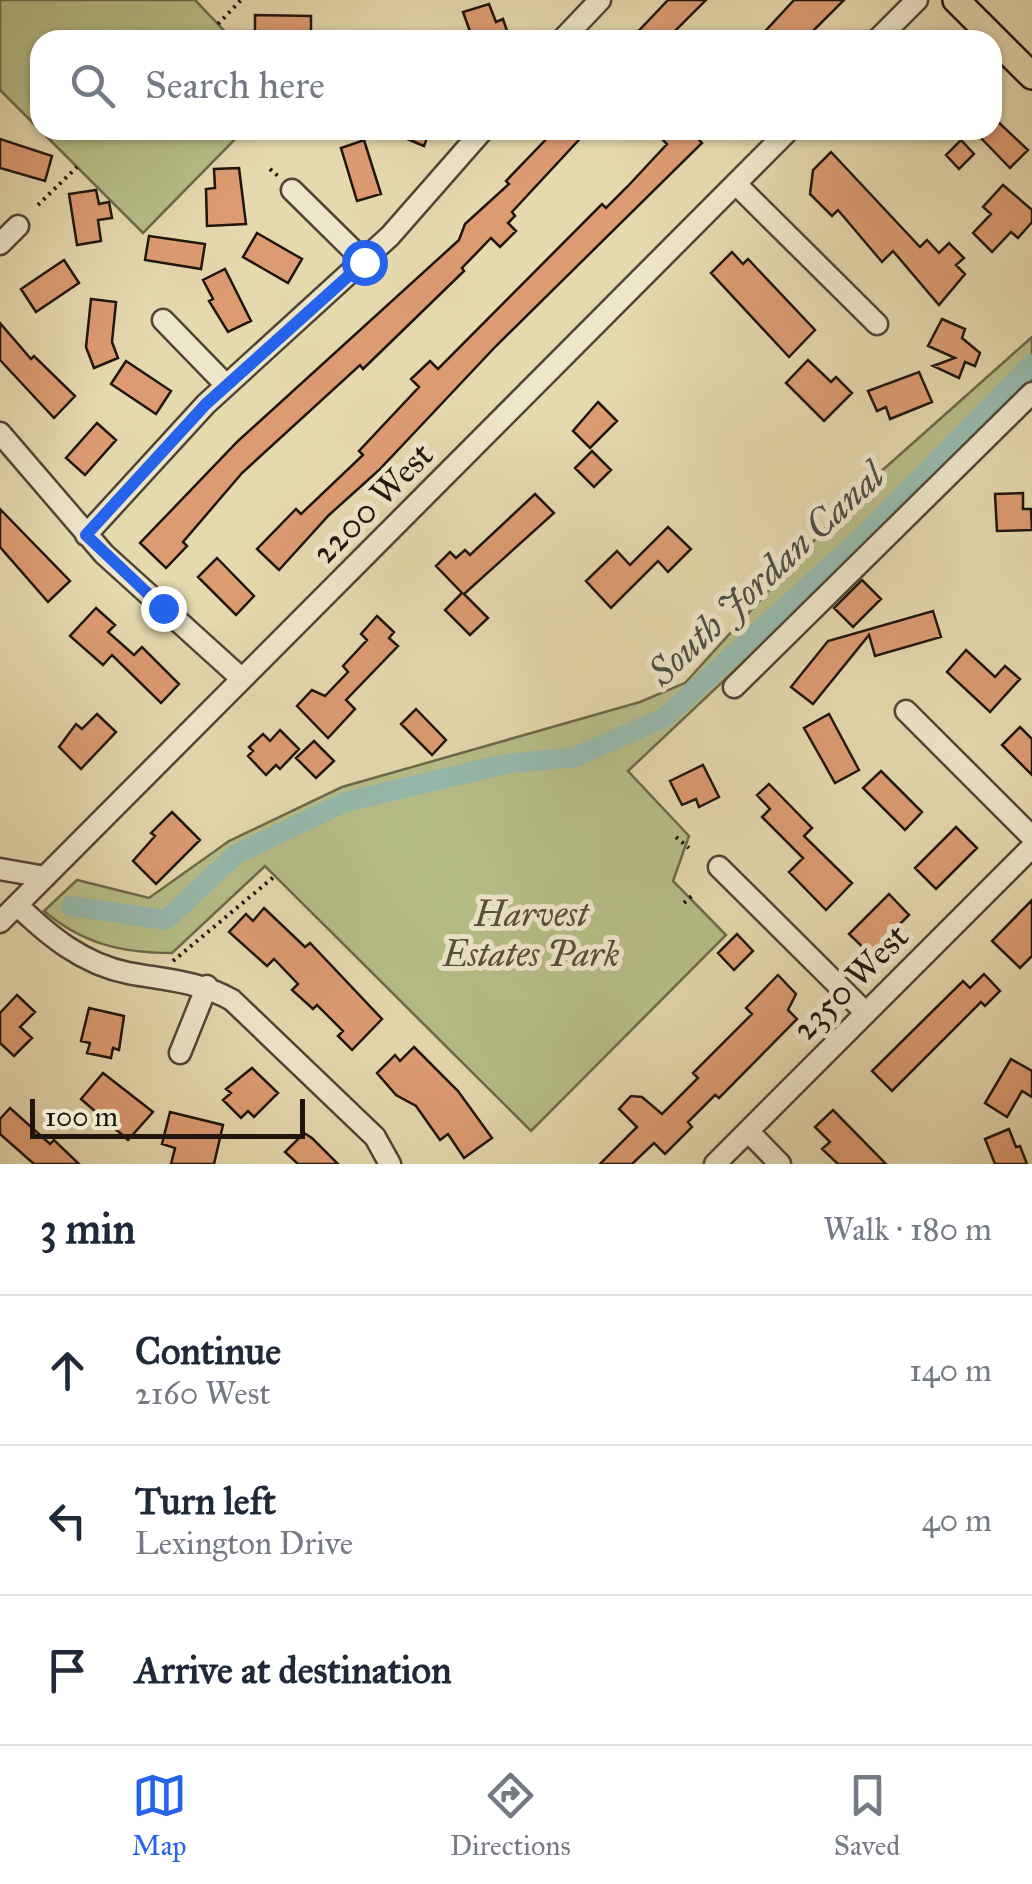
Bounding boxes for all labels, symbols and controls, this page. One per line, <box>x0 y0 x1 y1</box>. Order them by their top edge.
search box <box>30 30 1002 140</box>
icon: search <box>65 58 120 113</box>
text: Search here <box>145 62 325 108</box>
route start <box>342 240 388 286</box>
street label: 2200 West <box>303 434 442 573</box>
water label: South Jordan Canal <box>638 451 896 696</box>
route end <box>141 586 187 632</box>
park label: Harvest Estates Park <box>441 893 620 976</box>
street label: 2350 West <box>783 915 918 1050</box>
scale bar <box>30 1094 305 1138</box>
text: 100 m <box>45 1099 118 1134</box>
text: 3 min <box>40 1203 135 1255</box>
text: Walk · 180 m <box>823 1210 992 1249</box>
text: Continue <box>135 1328 281 1374</box>
icon: ahead <box>40 1343 95 1398</box>
text: 140 m <box>909 1351 992 1390</box>
text: 2160 West <box>135 1374 271 1413</box>
text: Turn left <box>135 1478 276 1524</box>
icon: left <box>40 1493 95 1548</box>
text: 40 m <box>922 1501 992 1540</box>
text: Lexington Drive <box>135 1524 353 1563</box>
icon: arrive <box>40 1643 95 1698</box>
text: Arrive at destination <box>135 1647 452 1693</box>
tab: Map <box>132 1768 187 1863</box>
tab: Directions <box>450 1768 571 1863</box>
tab: Saved <box>834 1768 900 1863</box>

